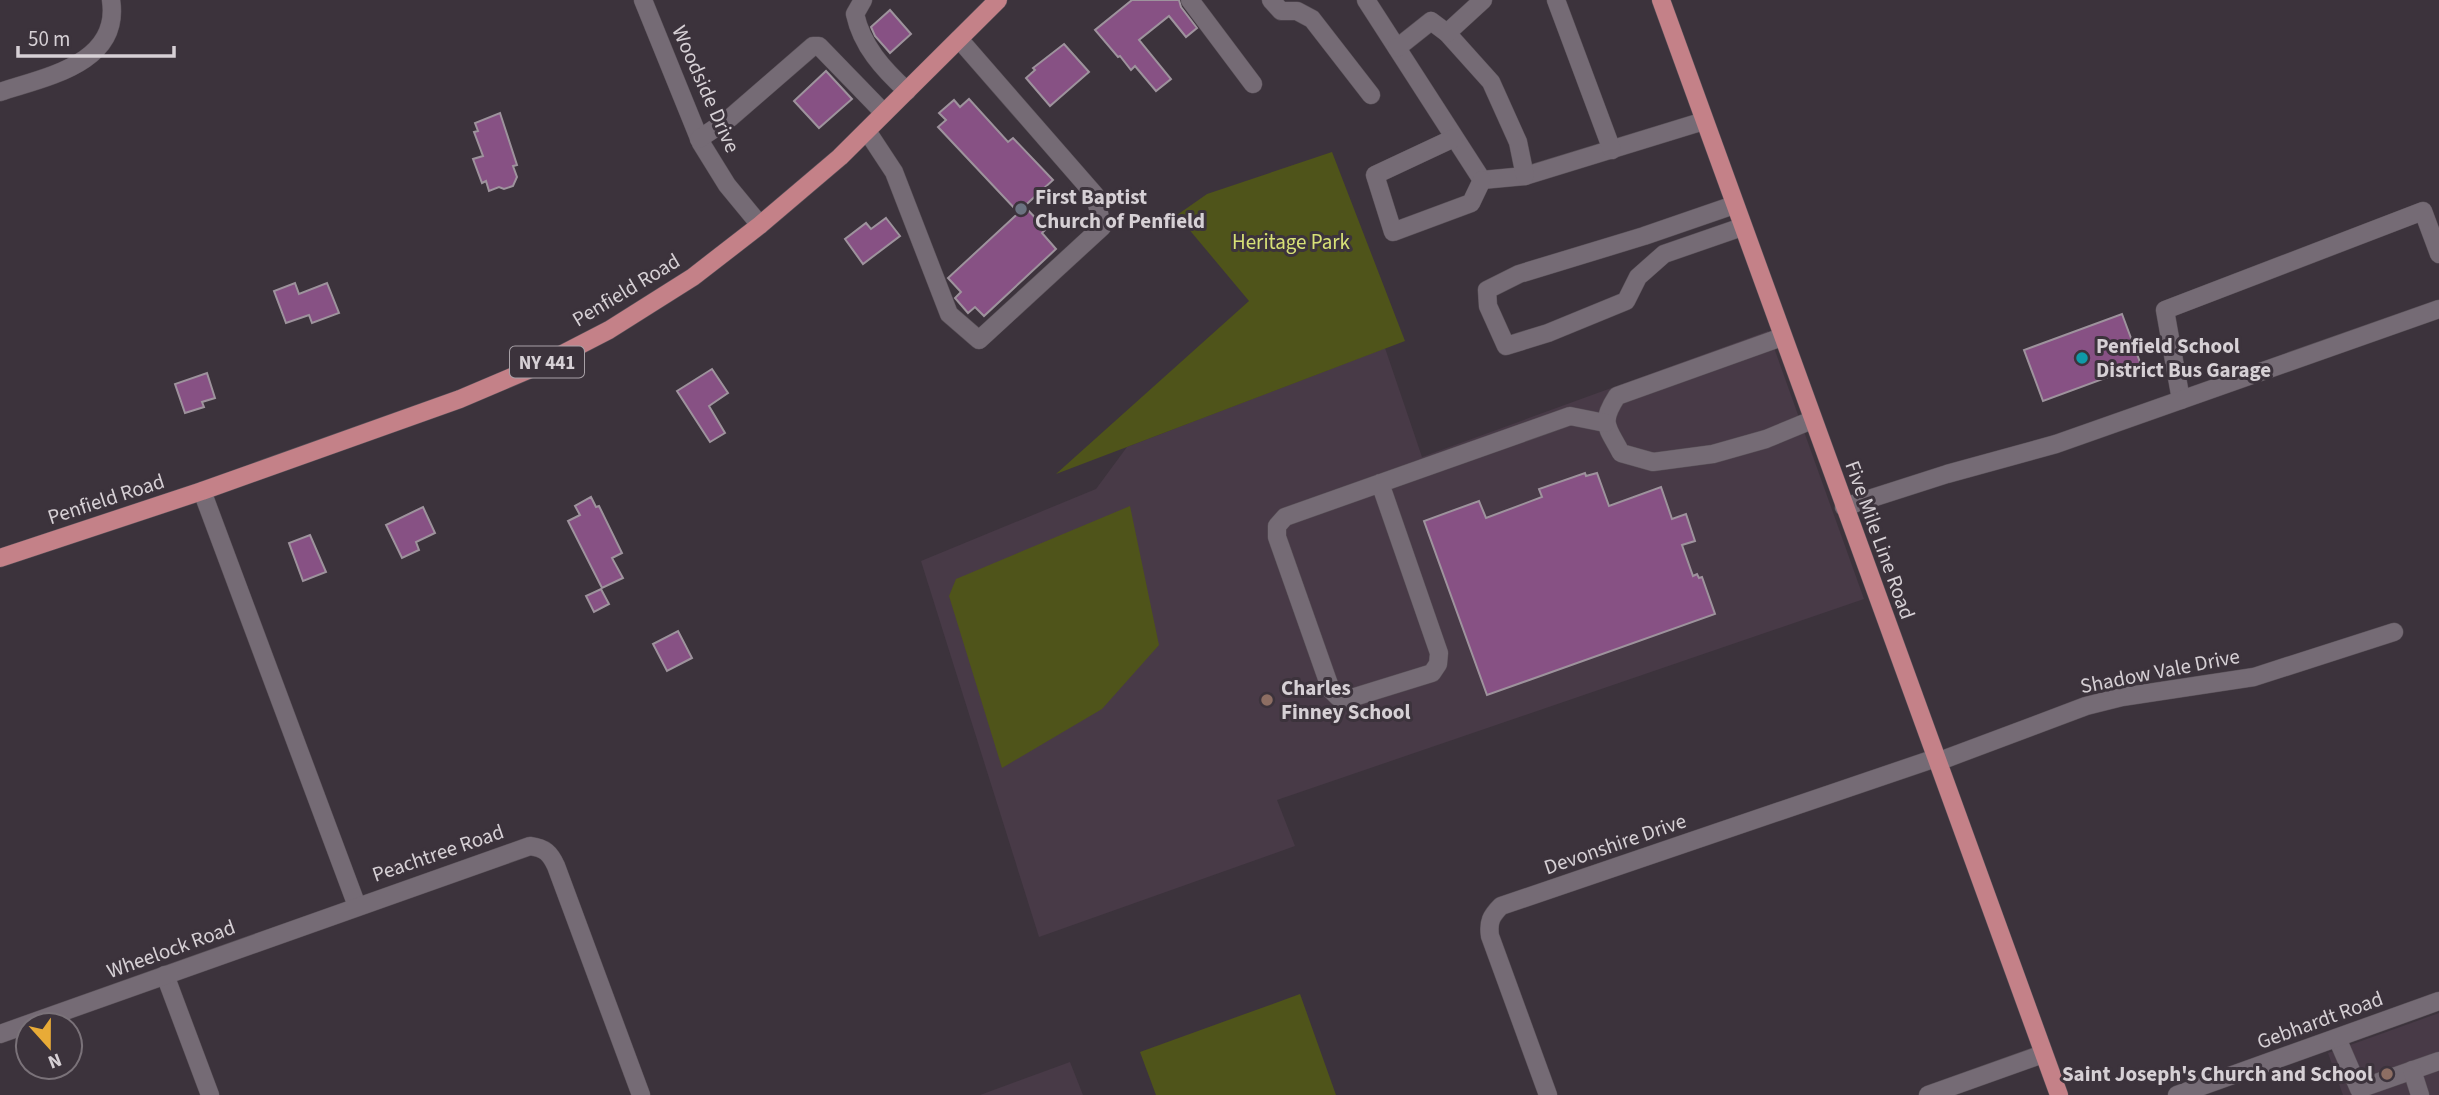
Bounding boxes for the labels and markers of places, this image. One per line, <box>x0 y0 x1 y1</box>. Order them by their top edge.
place label: First Baptist Church of Penfield <box>1035 182 1205 236</box>
marker: First Baptist Church of Penfield <box>1013 201 1029 217</box>
place label: Penfield School District Bus Garage <box>2096 331 2271 385</box>
marker: Penfield School District Bus Garage <box>2074 350 2090 366</box>
place label: Charles Finney School <box>1281 673 1411 727</box>
marker: Charles Finney School <box>1259 692 1275 708</box>
place label: Saint Joseph's Church and School <box>2062 1059 2373 1089</box>
marker: Saint Joseph's Church and School <box>2379 1066 2395 1082</box>

